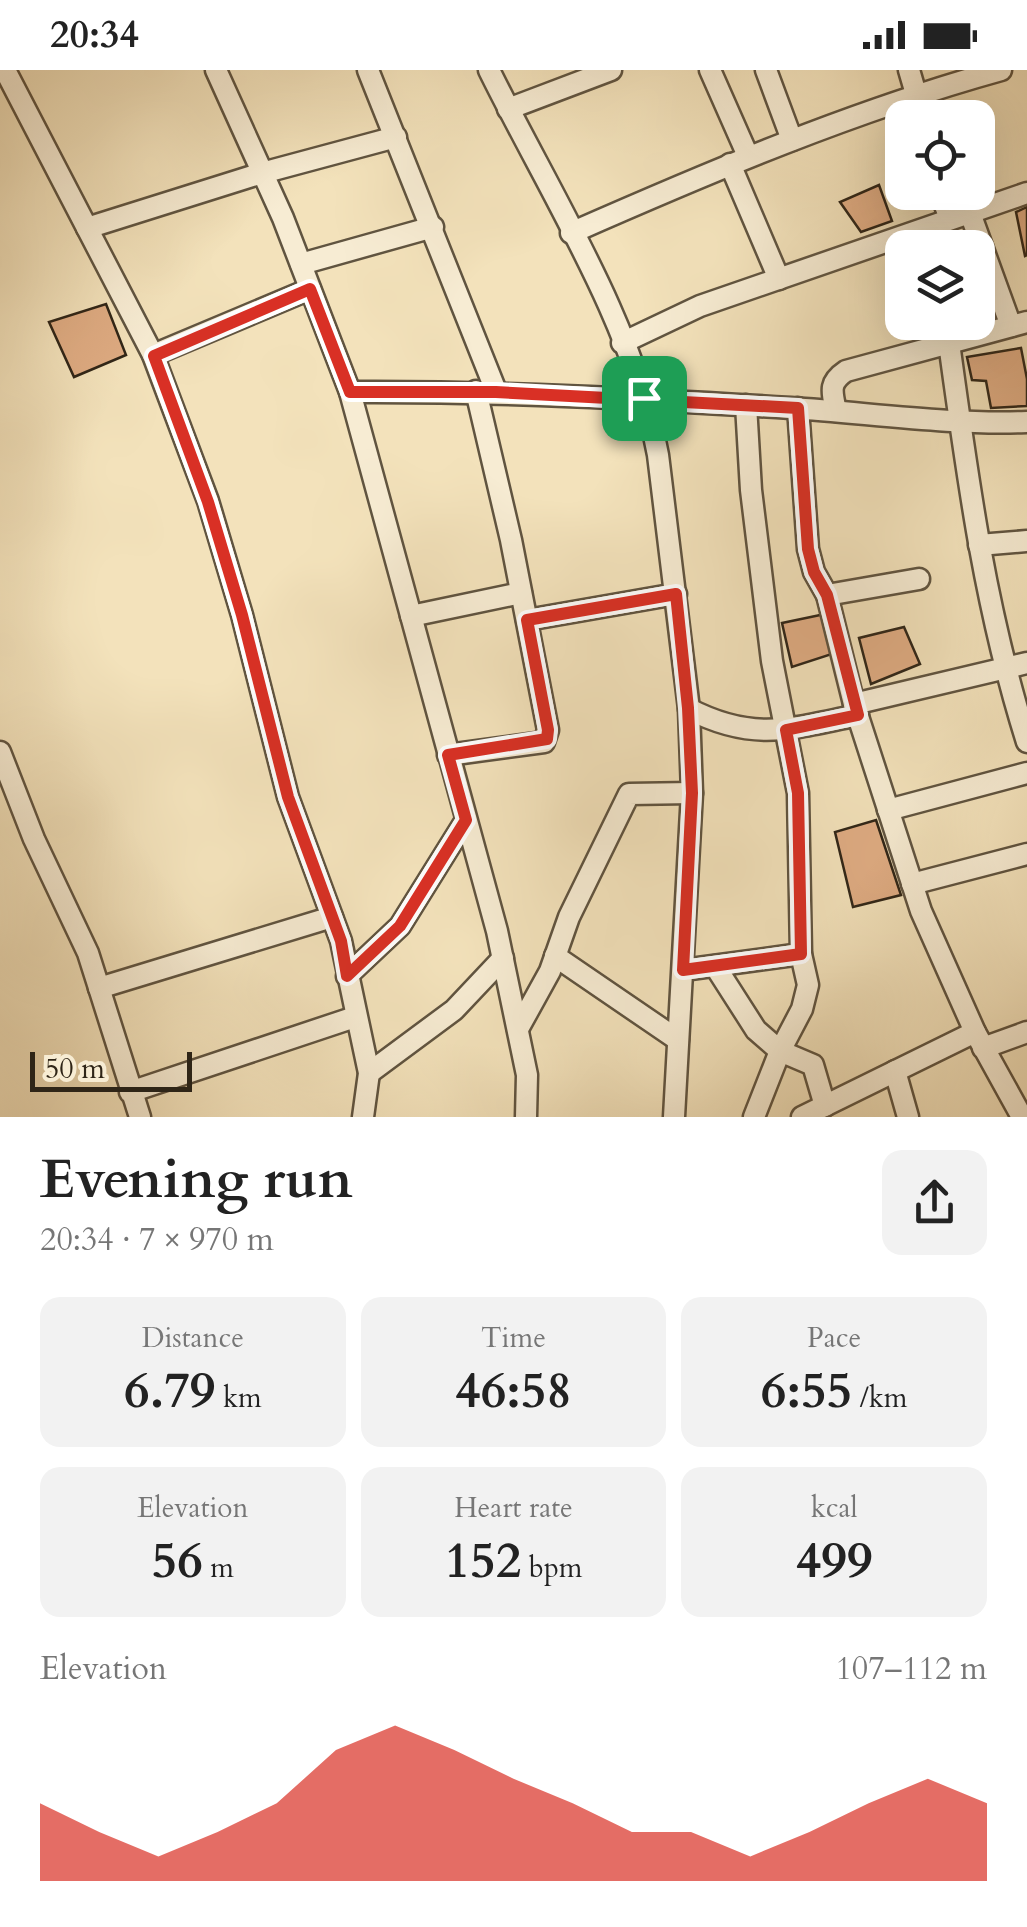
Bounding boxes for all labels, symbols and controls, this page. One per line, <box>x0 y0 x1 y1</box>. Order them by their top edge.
text: 20:34 <box>50 9 139 61</box>
map controls <box>885 100 995 340</box>
button: locate <box>885 100 995 210</box>
button: layers <box>885 230 995 340</box>
pin <box>602 356 687 441</box>
icon: arrive <box>617 371 672 426</box>
scale bar <box>30 1047 192 1091</box>
text: 50 m <box>45 1050 105 1088</box>
text: Evening run <box>40 1143 353 1217</box>
button: share <box>882 1150 987 1255</box>
text: 20:34 · 7 × 970 m <box>40 1218 274 1262</box>
text: Distance <box>142 1319 244 1357</box>
text: Time <box>481 1319 546 1357</box>
text: Pace <box>807 1319 861 1357</box>
text: 6.79 <box>124 1357 215 1425</box>
text: 46:58 <box>455 1357 572 1425</box>
text: 6:55 <box>761 1357 852 1425</box>
text: km <box>215 1379 262 1417</box>
text: /km <box>852 1379 907 1417</box>
text: Elevation <box>137 1489 248 1527</box>
text: Heart rate <box>454 1489 573 1527</box>
text: kcal <box>811 1489 858 1527</box>
text: 56 <box>152 1527 203 1595</box>
text: 152 <box>445 1527 521 1595</box>
text: 499 <box>796 1527 873 1595</box>
text: m <box>203 1549 234 1587</box>
text: bpm <box>521 1549 582 1587</box>
text: Elevation <box>40 1647 167 1691</box>
text: 107–112 m <box>835 1647 987 1691</box>

